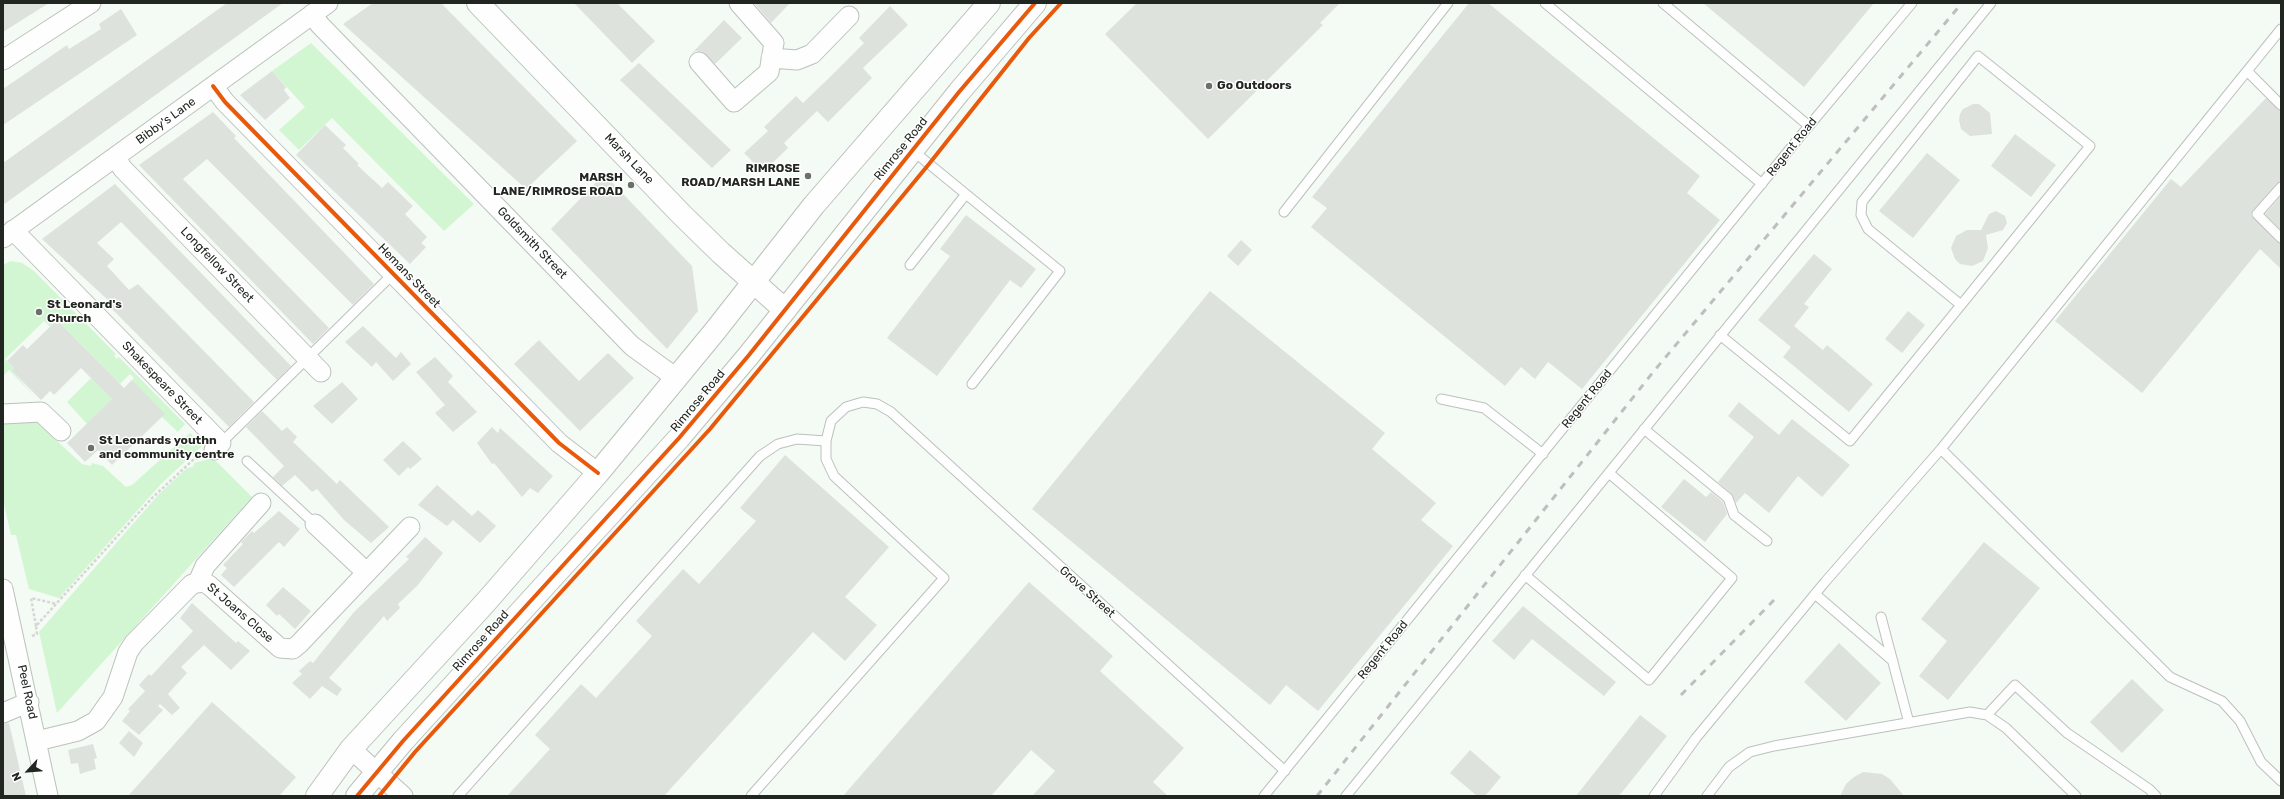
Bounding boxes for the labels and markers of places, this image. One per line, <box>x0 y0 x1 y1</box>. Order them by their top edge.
place label: Go Outdoors <box>1217 79 1292 93</box>
marker: Go Outdoors <box>1204 81 1214 91</box>
place label: RIMROSE ROAD/MARSH LANE <box>681 162 800 190</box>
place label: MARSH LANE/RIMROSE ROAD <box>493 171 623 199</box>
marker: RIMROSE ROAD/MARSH LANE <box>803 171 813 181</box>
marker: MARSH LANE/RIMROSE ROAD <box>626 180 636 190</box>
place label: St Leonard's Church <box>47 298 122 326</box>
marker: St Leonard's Church <box>34 307 44 317</box>
place label: St Leonards youthn and community centre <box>99 434 234 462</box>
marker: St Leonards youthn and community centre <box>86 443 96 453</box>

